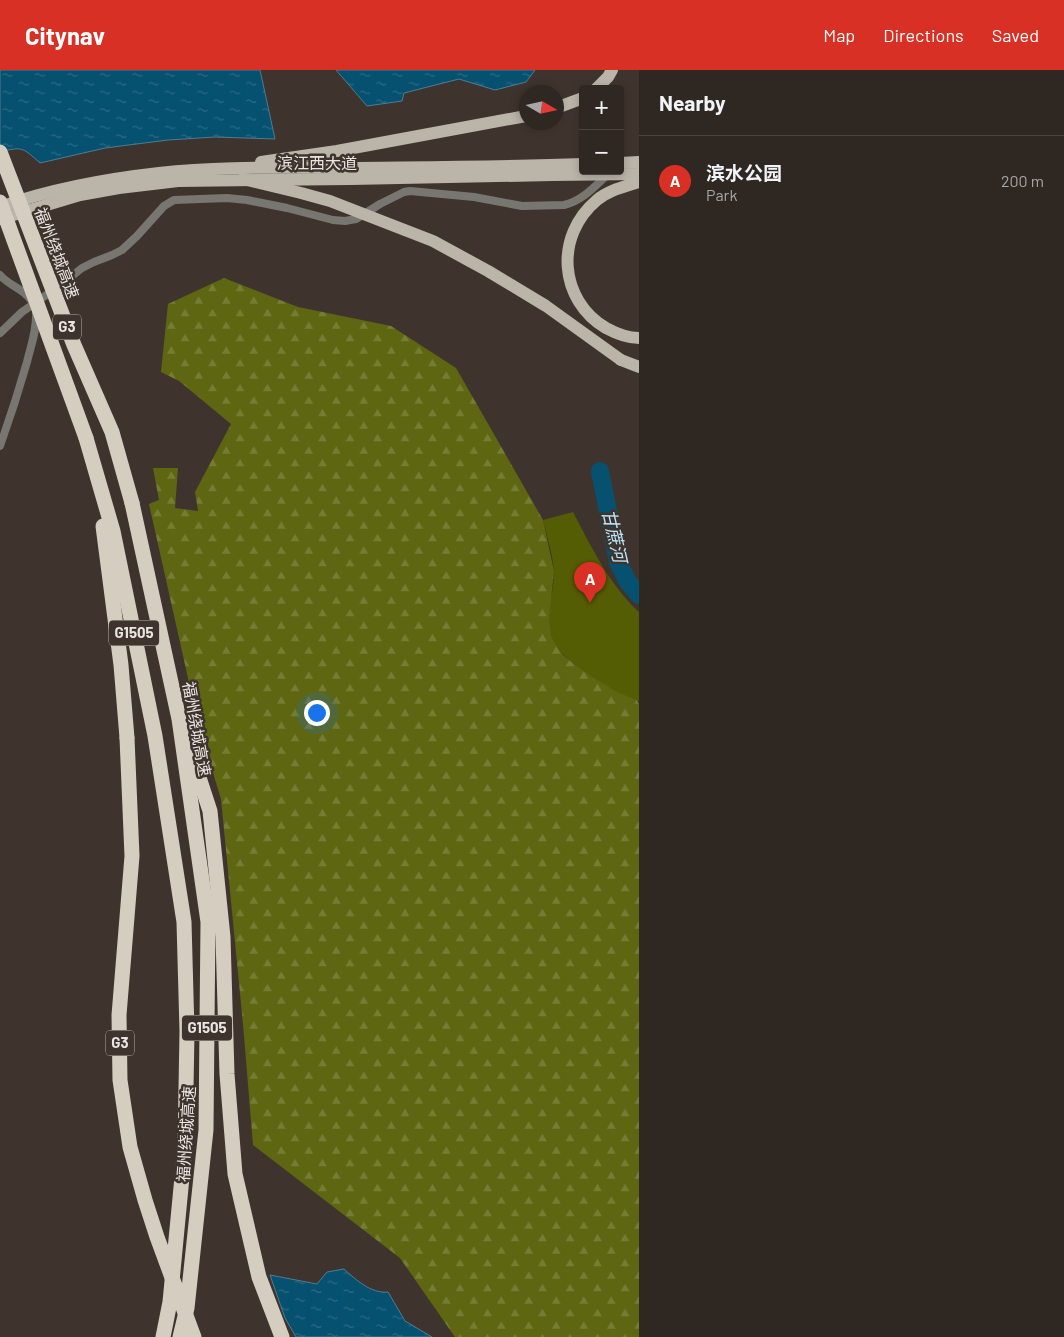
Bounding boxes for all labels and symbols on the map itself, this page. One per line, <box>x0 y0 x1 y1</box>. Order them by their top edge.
north arrow <box>519 85 564 130</box>
street label: 滨江西大道 <box>277 153 357 172</box>
street label: 福州绕城高速 <box>31 205 84 301</box>
road number: G3 <box>53 314 81 340</box>
water label: 甘蔗河 <box>598 507 632 567</box>
pin: A <box>574 562 606 603</box>
road number: G1505 <box>109 620 159 646</box>
street label: 福州绕城高速 <box>180 680 215 778</box>
your location <box>304 700 330 726</box>
road number: G1505 <box>182 1016 232 1040</box>
road number: G3 <box>106 1030 134 1056</box>
street label: 福州绕城高速 <box>173 1085 198 1183</box>

